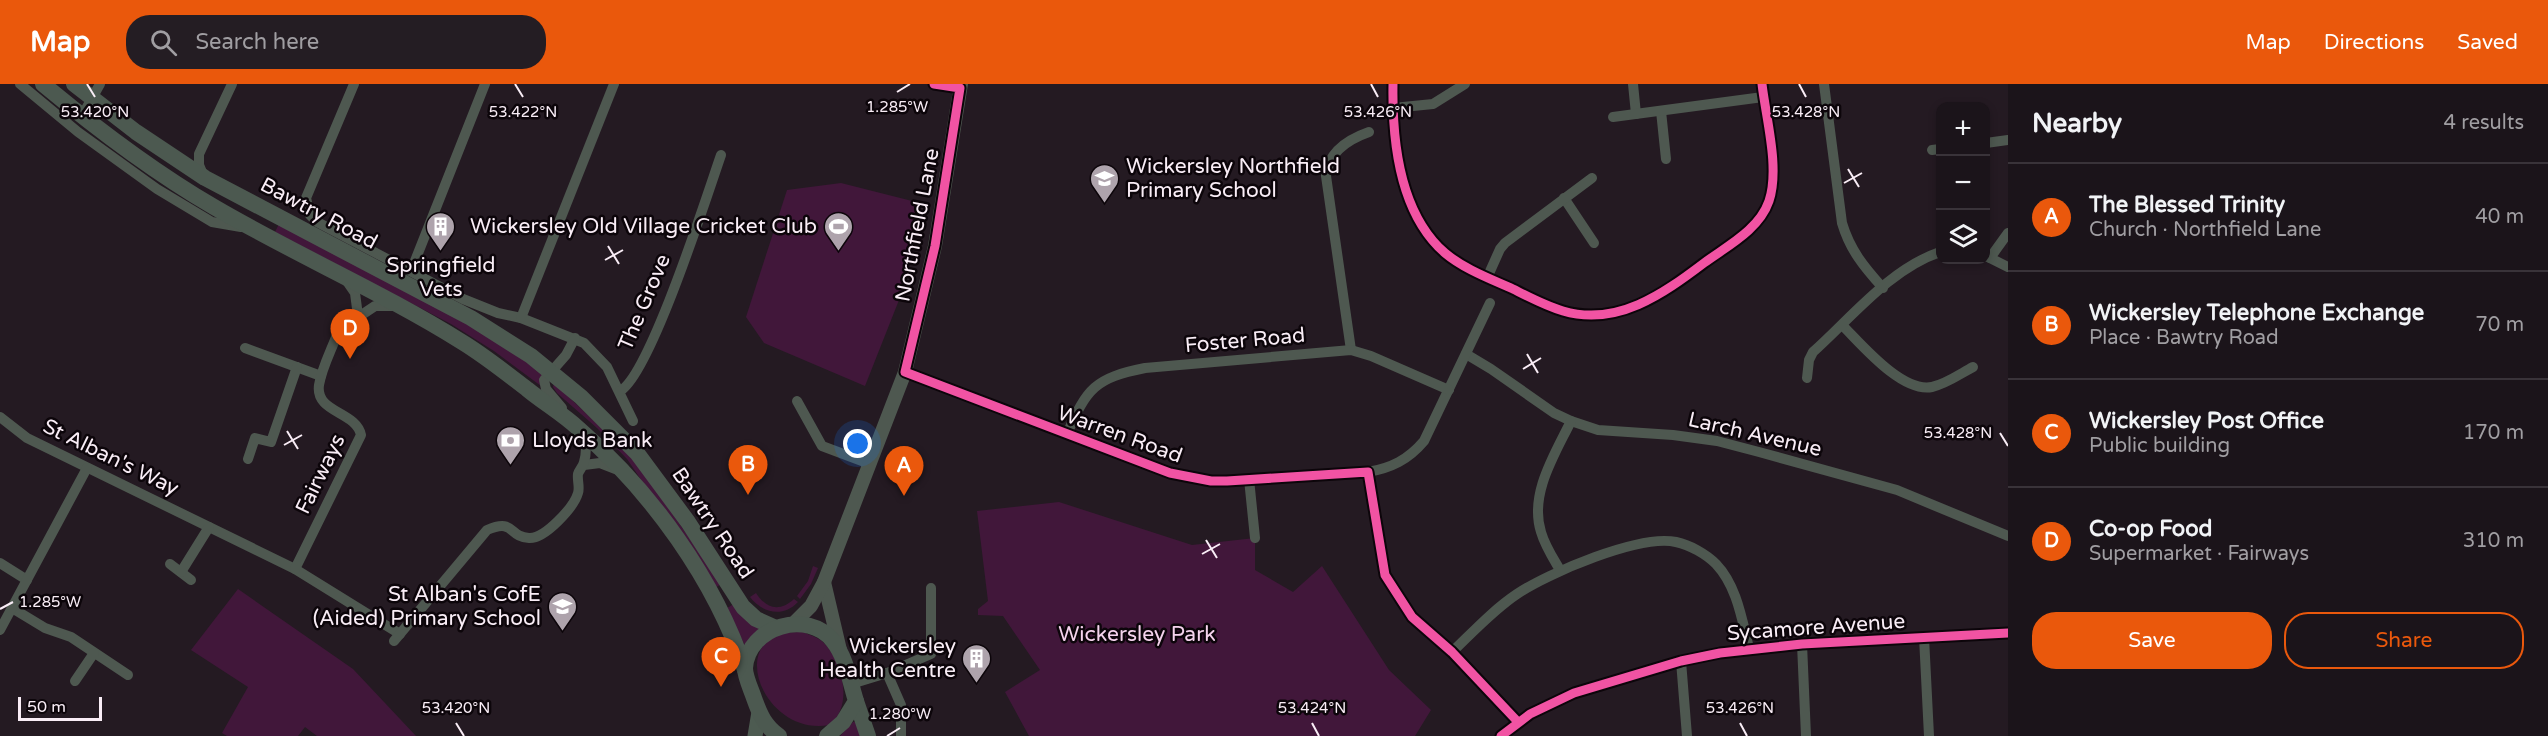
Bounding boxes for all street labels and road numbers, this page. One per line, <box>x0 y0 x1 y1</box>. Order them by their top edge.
street label: Northfield Lane <box>890 146 945 304</box>
street label: Bawtry Road <box>256 172 382 255</box>
street label: The Grove <box>613 250 676 354</box>
street label: Foster Road <box>1184 323 1306 358</box>
street label: Warren Road <box>1054 400 1186 469</box>
street label: Larch Avenue <box>1686 407 1824 462</box>
street label: St Alban's Way <box>39 414 183 501</box>
street label: Fairways <box>290 430 350 518</box>
street label: Bawtry Road <box>667 463 759 583</box>
street label: Sycamore Avenue <box>1726 609 1906 646</box>

